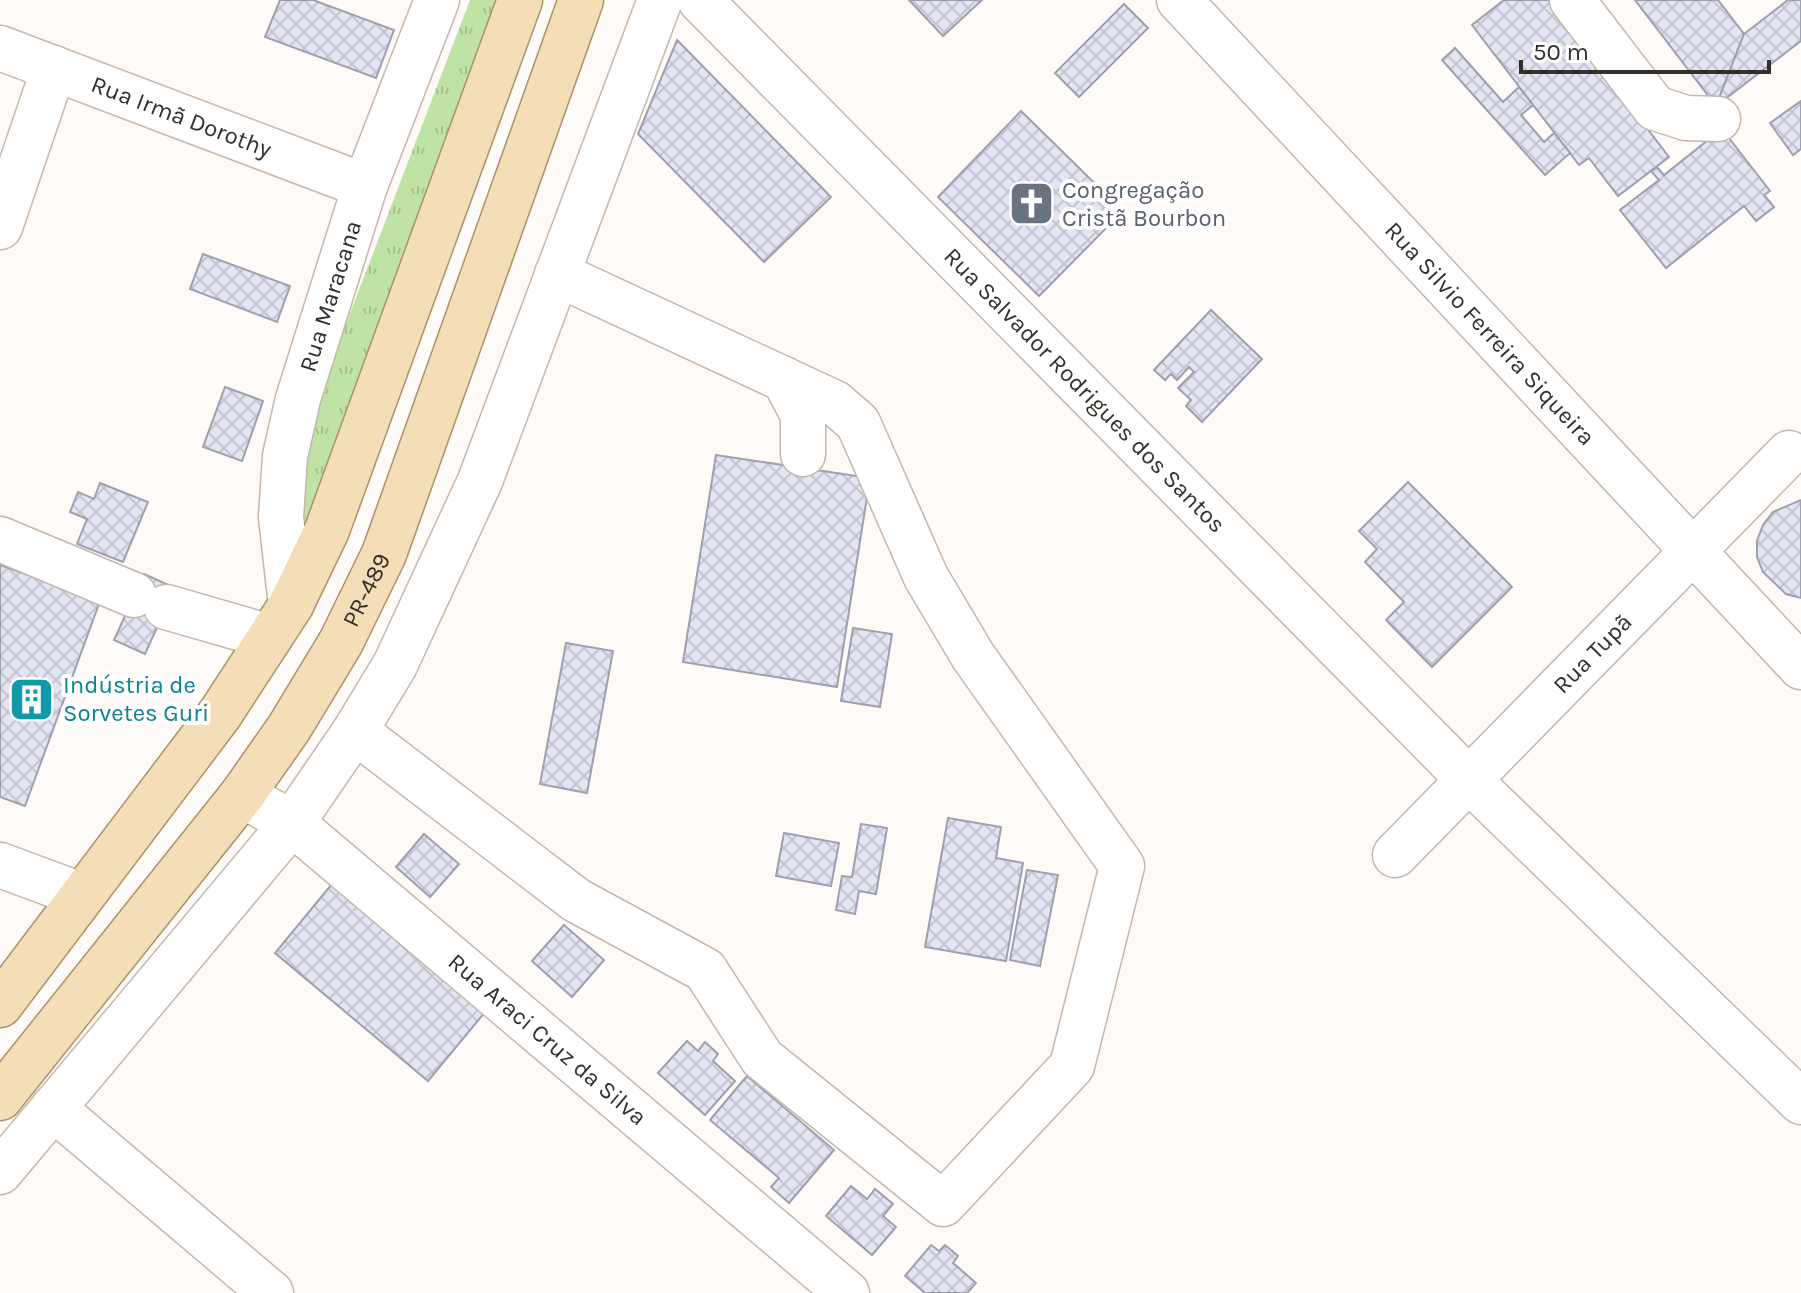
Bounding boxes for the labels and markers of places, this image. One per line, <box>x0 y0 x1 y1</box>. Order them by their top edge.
place label: Congregação Cristã Bourbon <box>1062 176 1226 232</box>
church icon: Congregação Cristã Bourbon <box>1007 180 1055 228</box>
place label: Indústria de Sorvetes Guri <box>63 671 209 727</box>
building icon: Indústria de Sorvetes Guri <box>8 675 56 723</box>

